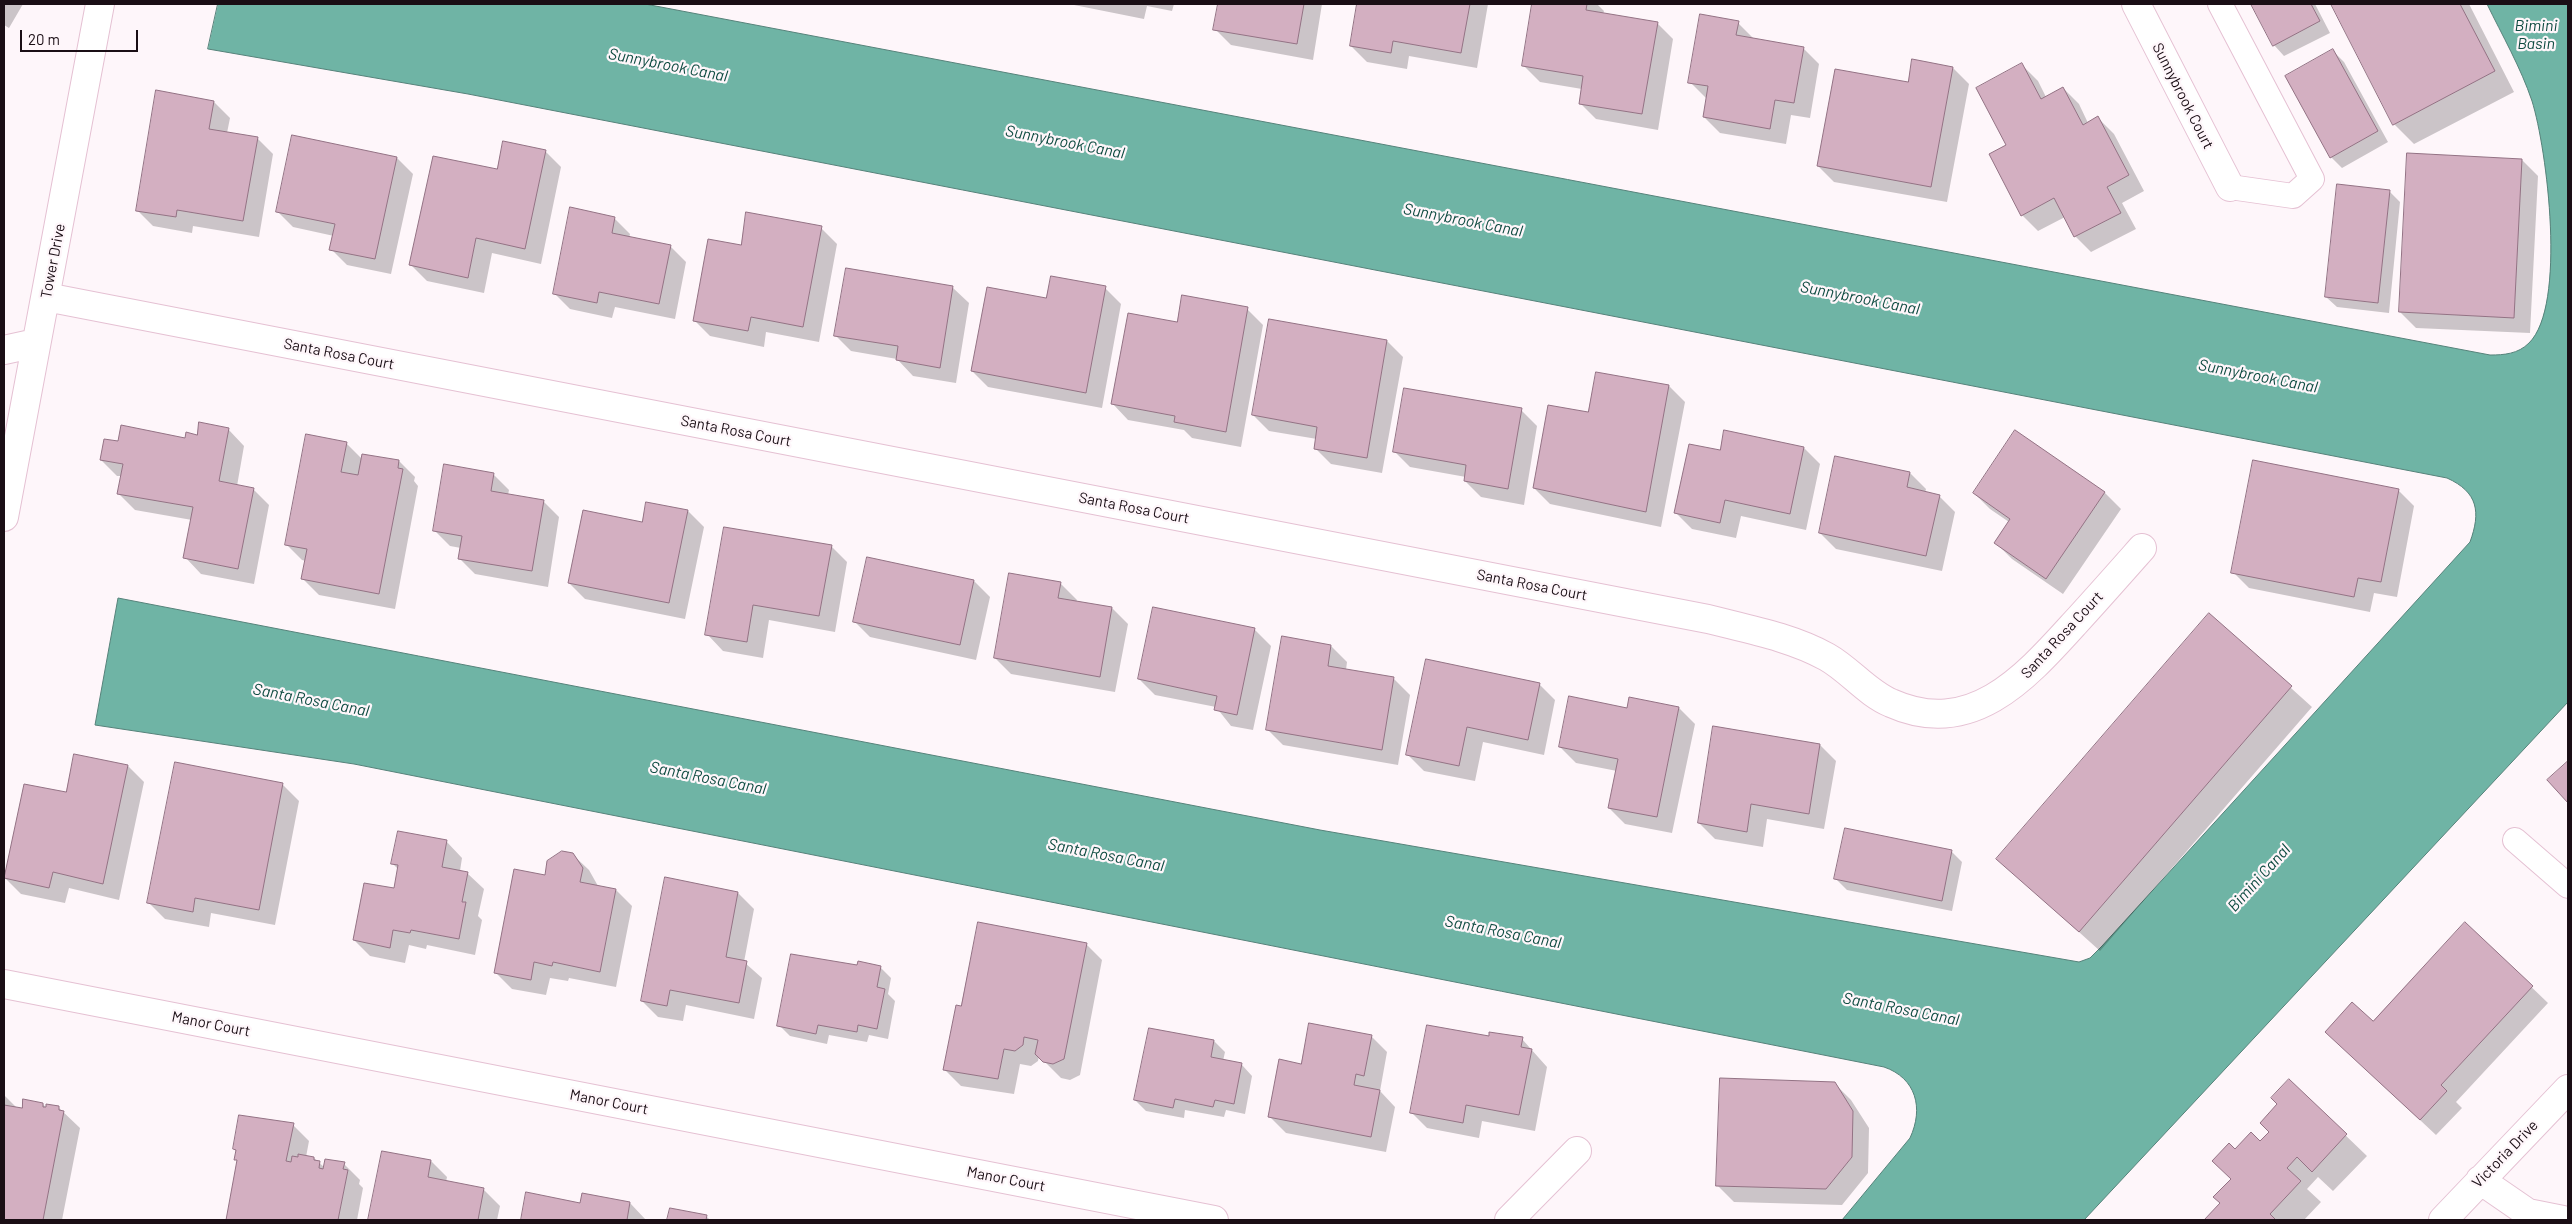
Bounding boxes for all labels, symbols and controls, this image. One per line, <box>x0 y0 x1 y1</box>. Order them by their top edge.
water label: Bimini Basin <box>2515 16 2557 54</box>
scale bar <box>22 20 140 52</box>
text: 20 m <box>28 30 60 48</box>
street label: Sunnybrook Court <box>2149 40 2217 152</box>
water label: Sunnybrook Canal <box>607 44 729 86</box>
water label: Sunnybrook Canal <box>1004 121 1126 163</box>
water label: Sunnybrook Canal <box>1402 199 1524 241</box>
street label: Tower Drive <box>37 222 69 300</box>
water label: Sunnybrook Canal <box>1799 277 1921 319</box>
street label: Santa Rosa Court <box>282 334 396 374</box>
water label: Sunnybrook Canal <box>2197 355 2319 397</box>
street label: Santa Rosa Court <box>679 411 793 451</box>
street label: Santa Rosa Court <box>1077 488 1191 528</box>
street label: Santa Rosa Court <box>1475 565 1589 605</box>
street label: Santa Rosa Court <box>2017 588 2107 682</box>
water label: Santa Rosa Canal <box>251 679 371 721</box>
water label: Santa Rosa Canal <box>648 757 768 799</box>
water label: Santa Rosa Canal <box>1046 834 1166 876</box>
water label: Bimini Canal <box>2224 840 2294 916</box>
water label: Santa Rosa Canal <box>1443 911 1563 953</box>
water label: Santa Rosa Canal <box>1841 988 1961 1030</box>
street label: Manor Court <box>170 1008 252 1040</box>
street label: Manor Court <box>568 1086 650 1118</box>
street label: Victoria Drive <box>2468 1116 2542 1192</box>
street label: Manor Court <box>965 1163 1047 1195</box>

